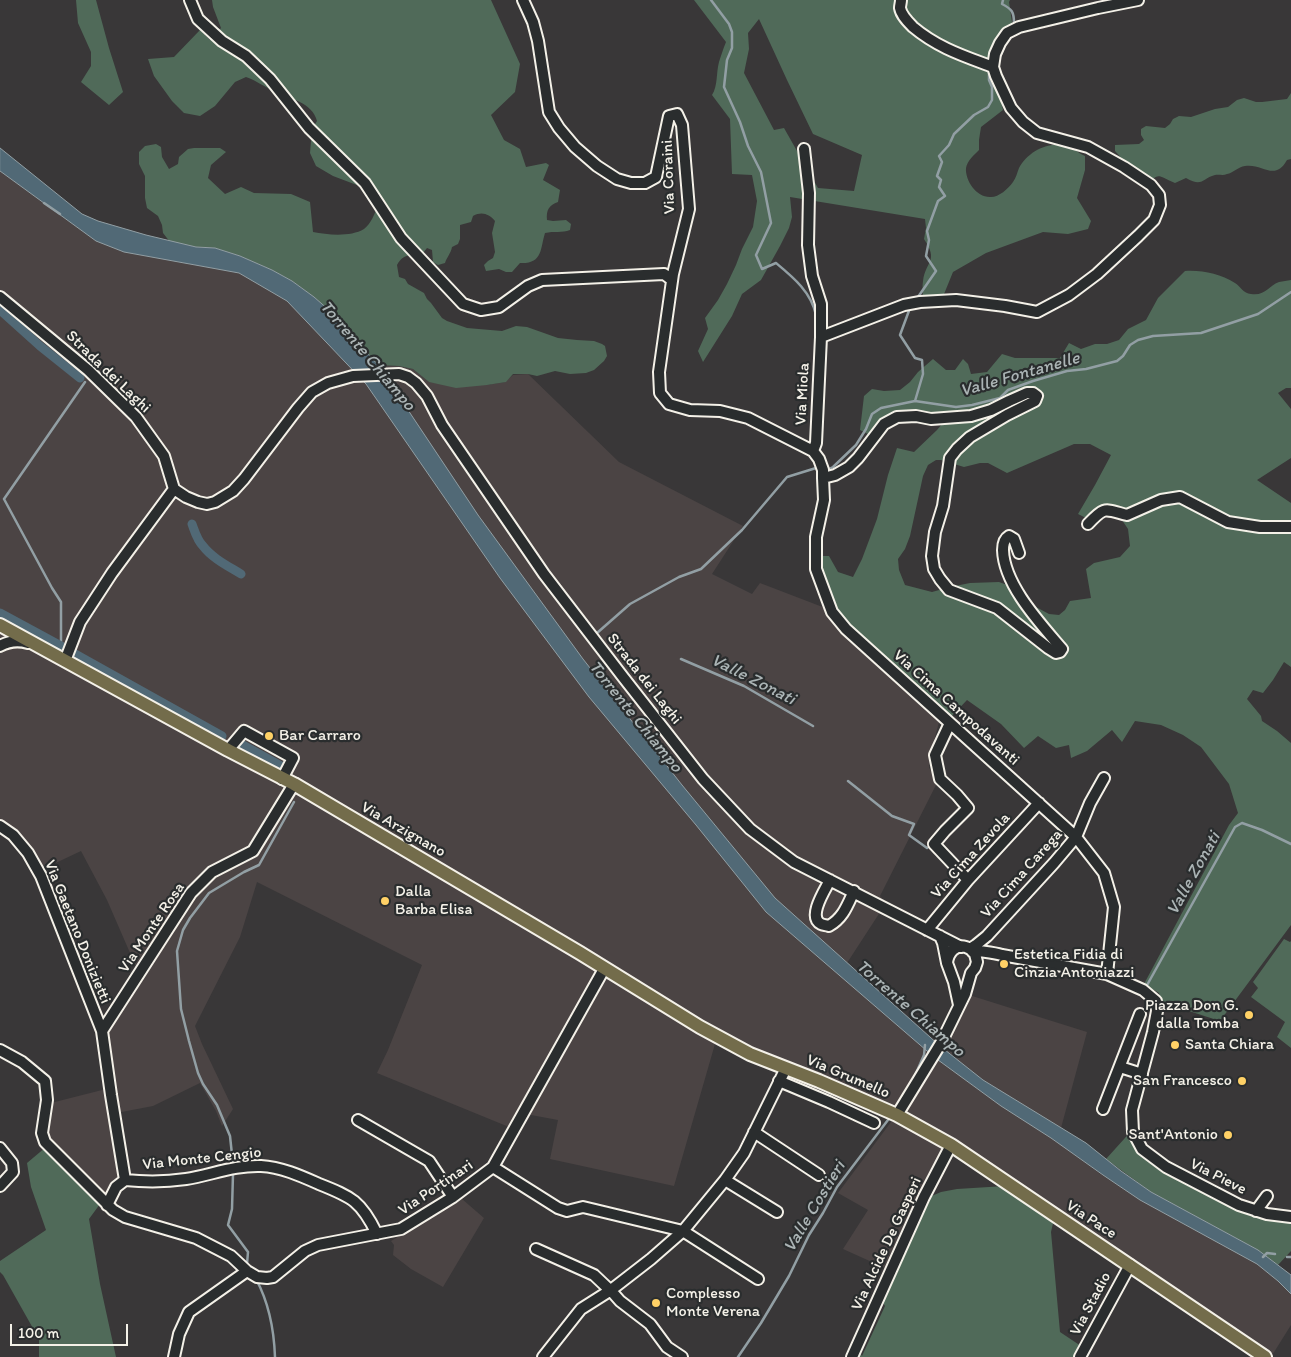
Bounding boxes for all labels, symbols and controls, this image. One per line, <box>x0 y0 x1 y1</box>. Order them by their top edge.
street label: Via Coraini <box>658 139 680 215</box>
water label: Torrente Chiampo <box>315 296 419 416</box>
street label: Strada dei Laghi <box>62 327 154 417</box>
water label: Valle Fontanelle <box>958 348 1082 402</box>
street label: Via Miola <box>792 362 814 426</box>
street label: Strada dei Laghi <box>602 630 686 728</box>
street label: Via Cima Campodavanti <box>889 646 1023 770</box>
water label: Valle Zonati <box>707 650 799 710</box>
water label: Torrente Chiampo <box>583 657 687 777</box>
place label: Bar Carraro <box>279 726 361 746</box>
marker: Bar Carraro <box>263 730 275 742</box>
street label: Via Arzignano <box>357 798 449 862</box>
street label: Via Cima Zevola <box>927 809 1015 903</box>
street label: Via Cima Carega <box>977 825 1067 923</box>
water label: Valle Zonati <box>1162 829 1226 919</box>
street label: Via Gaetano Donizietti <box>39 857 115 1007</box>
street label: Via Monte Rosa <box>115 879 189 977</box>
place label: Dalla Barba Elisa <box>395 882 472 920</box>
marker: Dalla Barba Elisa <box>379 895 391 907</box>
place label: Estetica Fidia di Cinzia Antoniazzi <box>1014 945 1134 983</box>
water label: Torrente Chiampo <box>851 956 969 1062</box>
marker: Estetica Fidia di Cinzia Antoniazzi <box>998 958 1010 970</box>
place label: Piazza Don G. dalla Tomba <box>1145 996 1239 1034</box>
marker: Piazza Don G. dalla Tomba <box>1243 1009 1255 1021</box>
place label: Santa Chiara <box>1185 1035 1274 1055</box>
marker: Santa Chiara <box>1169 1039 1181 1051</box>
street label: Via Grumello <box>803 1051 893 1103</box>
place label: San Francesco <box>1133 1071 1232 1091</box>
marker: San Francesco <box>1236 1075 1248 1087</box>
place label: Sant'Antonio <box>1128 1125 1218 1145</box>
marker: Sant'Antonio <box>1222 1129 1234 1141</box>
street label: Via Monte Cengio <box>142 1143 262 1175</box>
street label: Via Pieve <box>1186 1155 1250 1199</box>
street label: Via Portinari <box>395 1156 477 1220</box>
water label: Valle Costieri <box>779 1157 851 1257</box>
street label: Via Alcide De Gasperi <box>848 1174 926 1314</box>
street label: Via Pace <box>1062 1196 1120 1244</box>
street label: Via Stadio <box>1066 1269 1116 1339</box>
place label: Complesso Monte Verena <box>666 1284 760 1322</box>
marker: Complesso Monte Verena <box>650 1297 662 1309</box>
scale bar <box>12 1314 130 1346</box>
text: 100 m <box>18 1324 59 1342</box>

